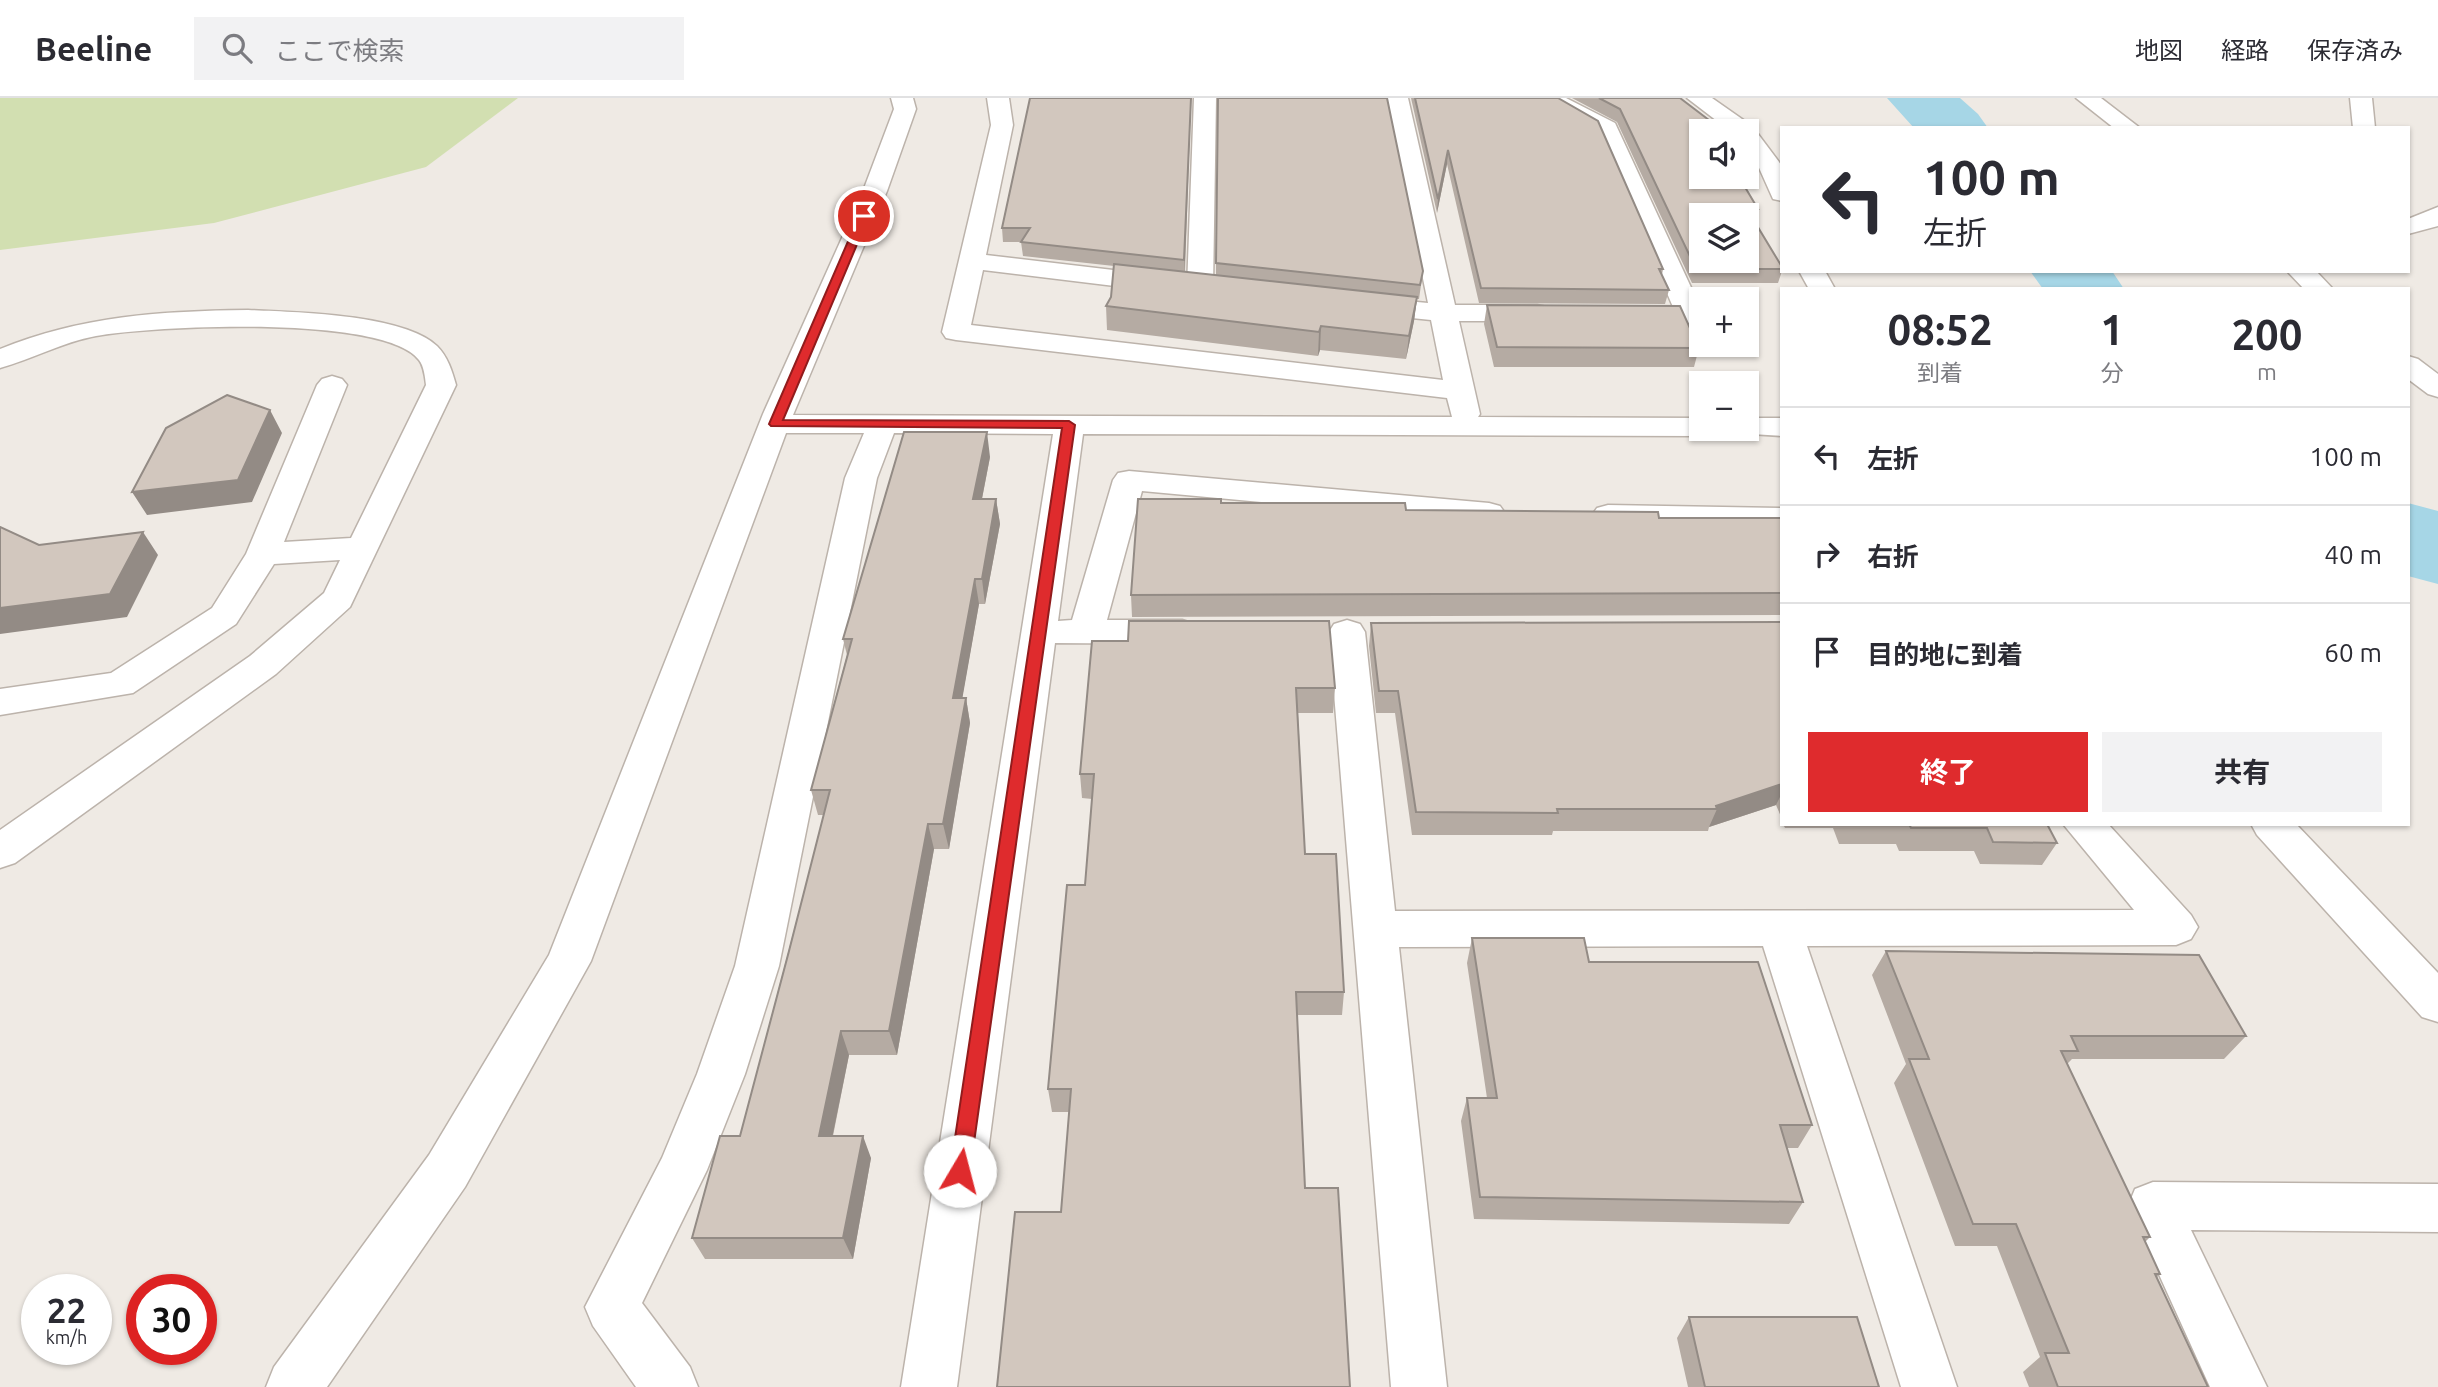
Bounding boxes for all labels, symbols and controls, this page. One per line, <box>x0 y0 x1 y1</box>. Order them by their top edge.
search box <box>194 17 684 80</box>
icon: search <box>218 29 256 67</box>
text: Beeline <box>35 30 152 67</box>
text: ここで検索 <box>274 36 404 65</box>
text: 地図 <box>2135 37 2183 64</box>
text: 経路 <box>2221 37 2269 64</box>
text: 保存済み <box>2307 37 2403 64</box>
map controls <box>1689 119 1759 441</box>
button: sound <box>1689 119 1759 189</box>
text: 100 m <box>1923 149 2060 204</box>
icon: left <box>1808 154 1899 245</box>
pin <box>834 186 894 246</box>
icon: arrive <box>845 197 883 235</box>
button: layers <box>1689 203 1759 273</box>
text: 左折 <box>1923 214 1987 250</box>
button: + <box>1689 287 1759 357</box>
text: 08:52 <box>1888 306 1993 353</box>
text: 1 <box>2100 306 2124 353</box>
text: 200 <box>2231 311 2302 358</box>
text: m <box>2257 359 2277 384</box>
text: 到着 <box>1917 360 1963 385</box>
text: 分 <box>2101 360 2124 385</box>
button: − <box>1689 371 1759 441</box>
icon: left <box>1808 437 1846 475</box>
text: 100 m <box>2310 442 2382 471</box>
text: 左折 <box>1867 444 1919 473</box>
icon: right <box>1808 535 1846 573</box>
text: 40 m <box>2324 540 2382 569</box>
text: 右折 <box>1867 542 1919 571</box>
icon: arrive <box>1808 633 1846 671</box>
text: 60 m <box>2324 638 2382 667</box>
text: 目的地に到着 <box>1867 640 2023 669</box>
button: 終了 <box>1808 732 2088 812</box>
button: 共有 <box>2102 732 2382 812</box>
position arrow <box>923 1134 997 1208</box>
speed limit sign: 30 <box>126 1274 217 1365</box>
text: 22 <box>47 1290 86 1330</box>
text: km/h <box>46 1327 87 1347</box>

